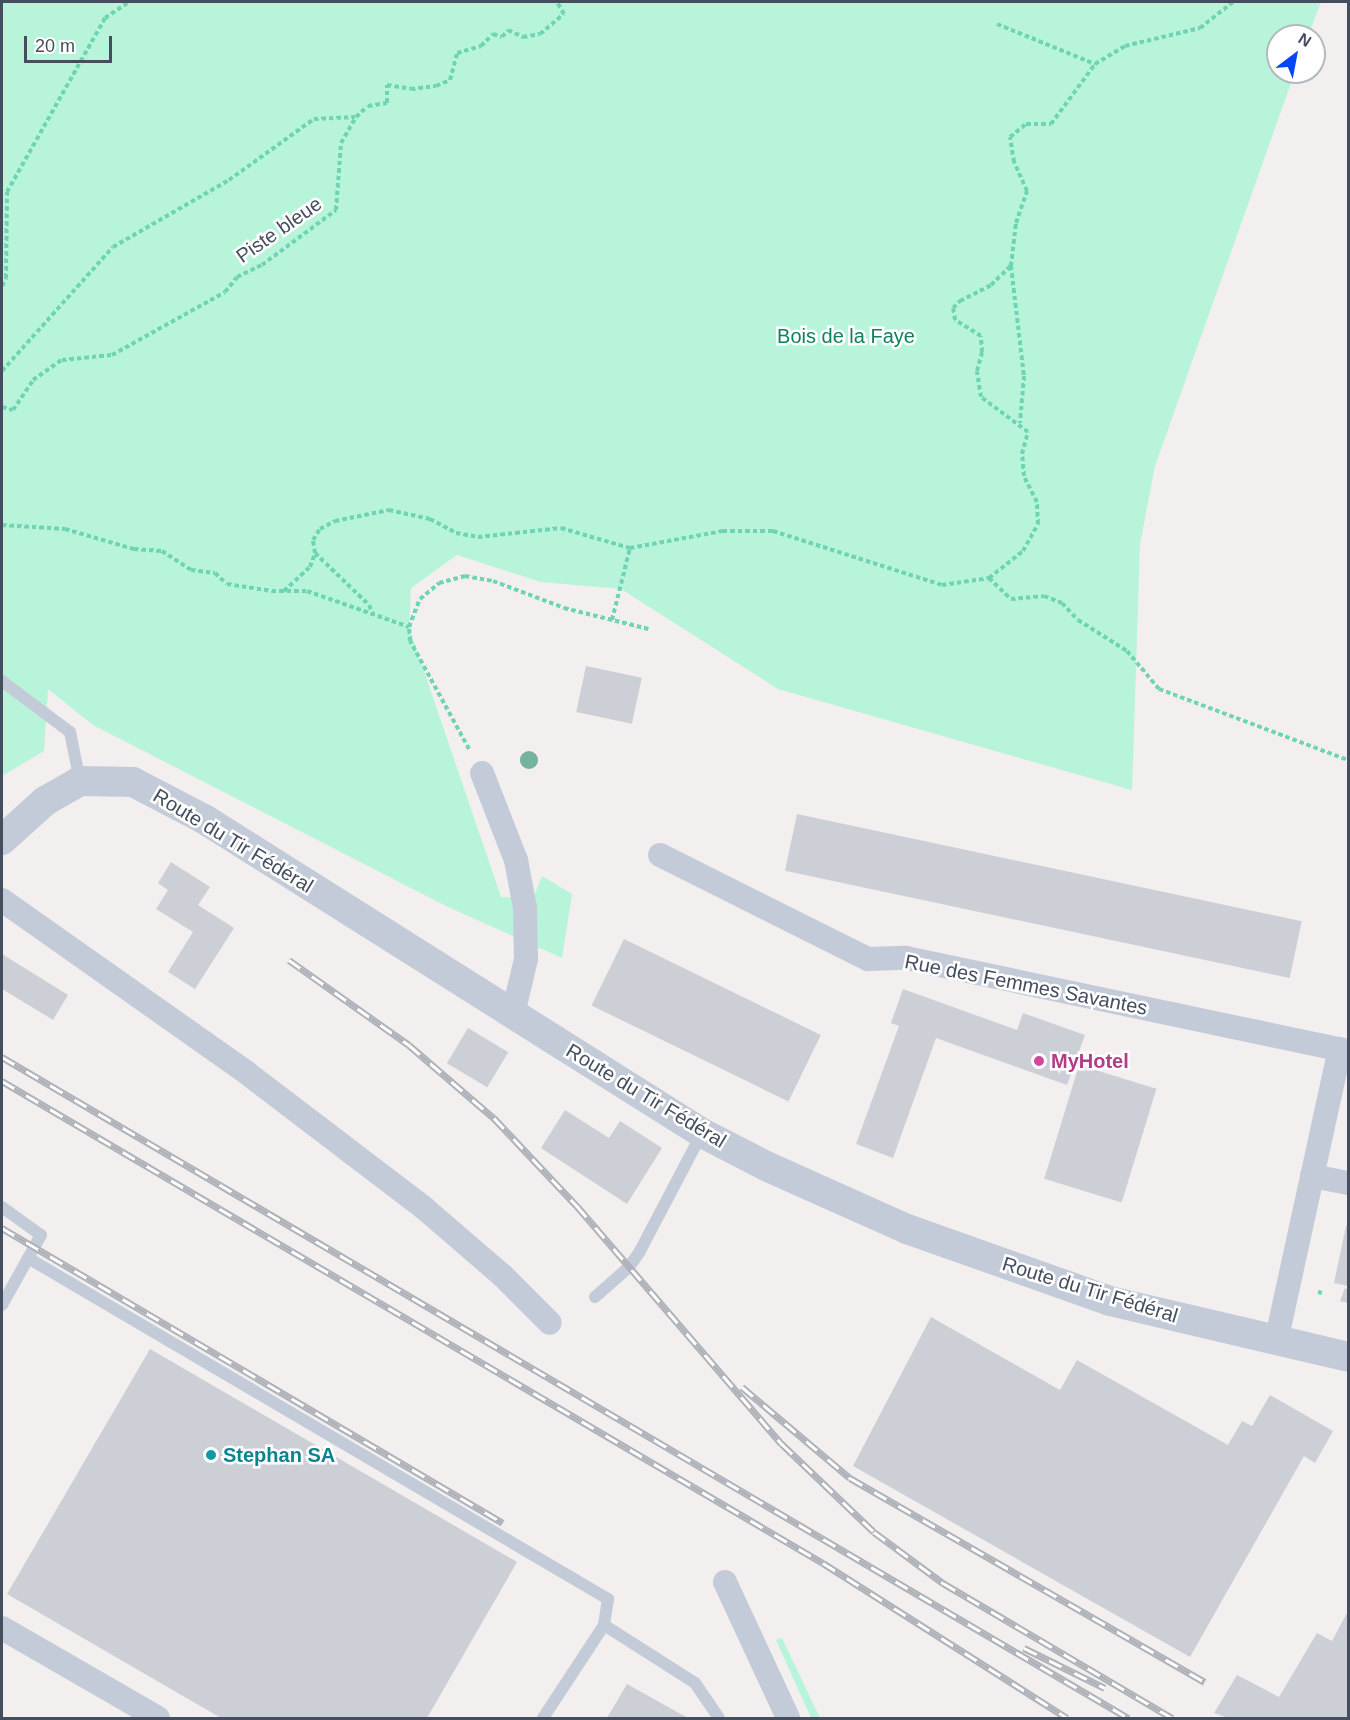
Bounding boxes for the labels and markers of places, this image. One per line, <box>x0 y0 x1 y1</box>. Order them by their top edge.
place label: MyHotel <box>1051 1049 1129 1073</box>
marker: MyHotel <box>1032 1054 1046 1068</box>
place label: Stephan SA <box>223 1443 335 1467</box>
marker: Stephan SA <box>204 1448 218 1462</box>

